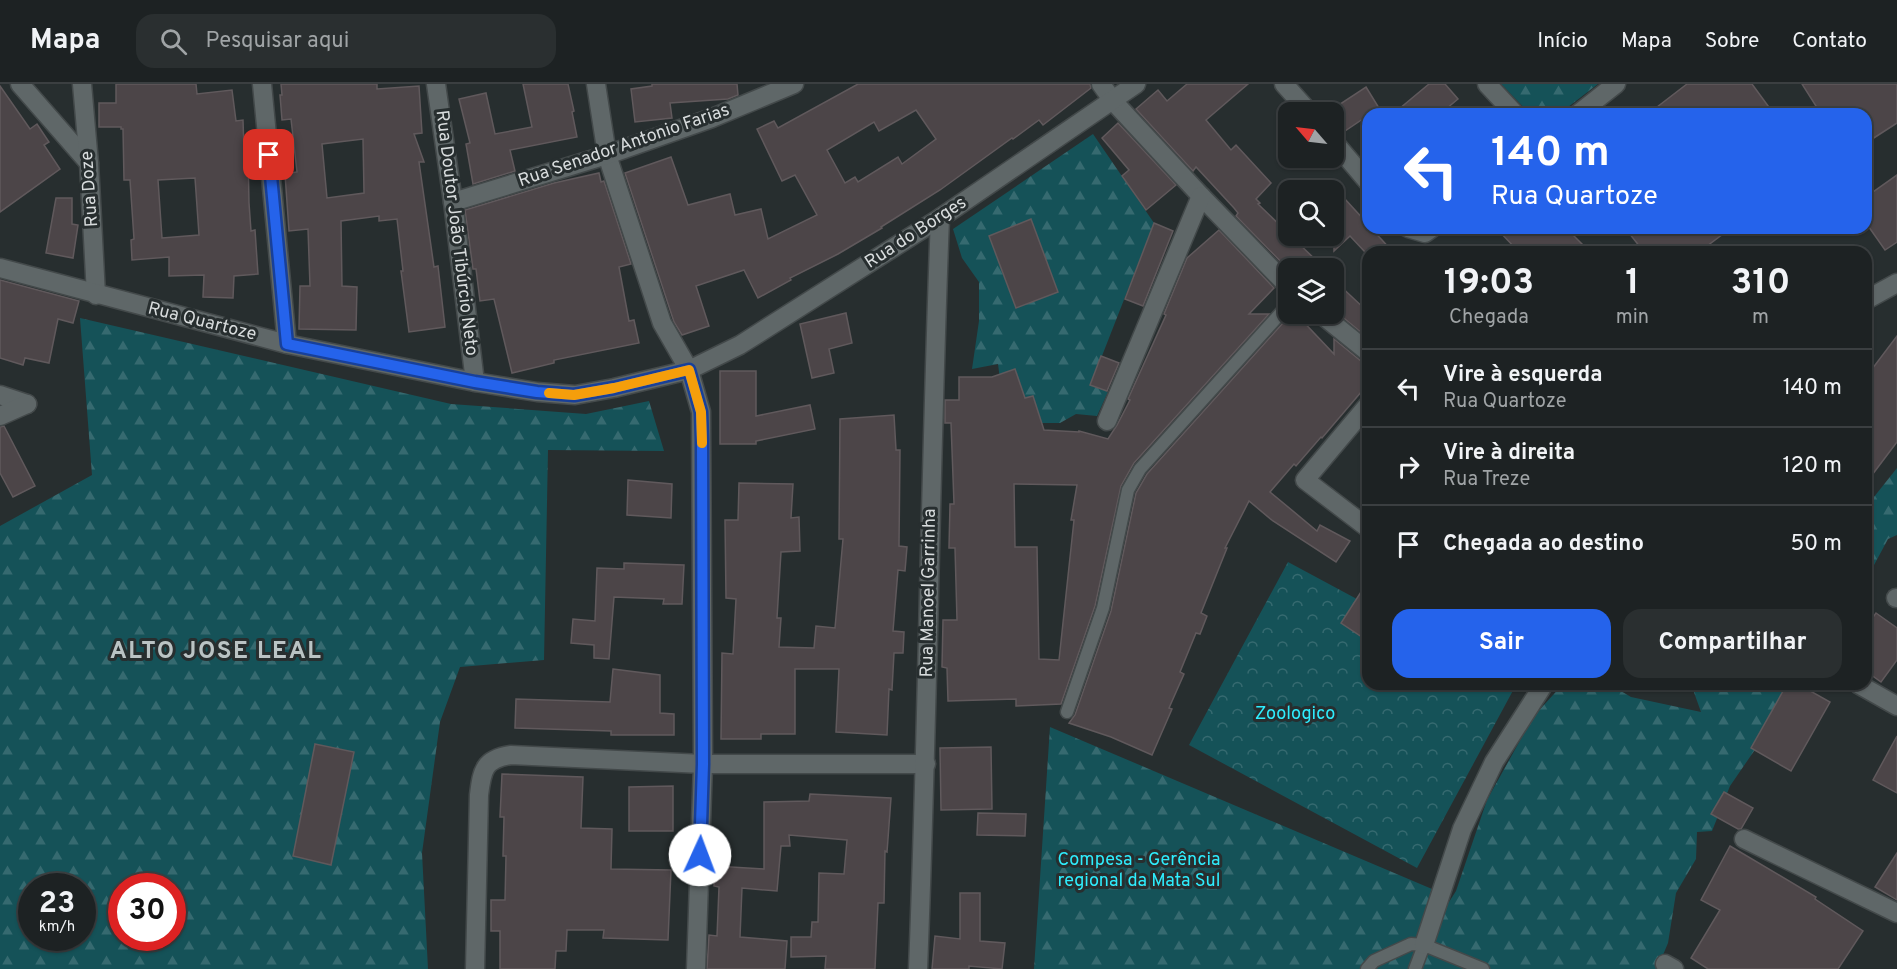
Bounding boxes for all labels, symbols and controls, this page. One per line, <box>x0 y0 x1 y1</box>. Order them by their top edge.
search box <box>136 14 556 68</box>
text: Mapa <box>30 23 100 59</box>
icon: search <box>157 25 190 58</box>
text: Pesquisar aqui <box>205 28 349 55</box>
text: Início <box>1537 28 1588 55</box>
text: Mapa <box>1621 28 1672 55</box>
text: Sobre <box>1705 28 1759 55</box>
text: Contato <box>1792 28 1867 55</box>
street label: Rua Senador Antonio Farias <box>515 99 733 193</box>
north arrow <box>1278 102 1344 168</box>
map controls <box>1278 102 1344 324</box>
street label: Rua Doutor João Tibúrcio Neto <box>430 109 482 357</box>
text: 140 m <box>1491 128 1610 181</box>
pin <box>243 129 294 180</box>
icon: left <box>1392 132 1470 210</box>
icon: arrive <box>252 138 285 171</box>
street label: Rua Doze <box>76 150 104 228</box>
button: search <box>1278 180 1344 246</box>
text: Rua Quartoze <box>1491 180 1658 214</box>
street label: Rua do Borges <box>861 192 971 274</box>
button: layers <box>1278 258 1344 324</box>
text: 19:03 <box>1444 261 1534 307</box>
text: 1 <box>1625 261 1640 307</box>
text: 310 <box>1731 261 1790 307</box>
street label: Rua Quartoze <box>145 297 259 347</box>
text: Chegada <box>1449 305 1529 331</box>
text: min <box>1616 305 1649 331</box>
text: m <box>1752 305 1769 331</box>
text: Vire à esquerda <box>1443 362 1602 389</box>
icon: left <box>1392 372 1425 405</box>
text: 140 m <box>1783 375 1842 402</box>
text: Rua Quartoze <box>1443 389 1566 415</box>
text: Vire à direita <box>1443 440 1575 467</box>
icon: right <box>1392 450 1425 483</box>
text: 120 m <box>1782 453 1842 480</box>
text: Rua Treze <box>1443 467 1530 493</box>
street label: Rua Manoel Garrinha <box>916 508 942 678</box>
icon: arrive <box>1392 528 1425 561</box>
text: Chegada ao destino <box>1443 531 1644 558</box>
text: 50 m <box>1790 531 1842 558</box>
button: Sair <box>1392 609 1611 678</box>
button: Compartilhar <box>1623 609 1842 678</box>
district label: ALTO JOSE LEAL <box>110 637 322 667</box>
park label: Zoologico <box>1255 703 1335 726</box>
position arrow <box>668 823 732 887</box>
park label: Compesa - Gerência regional da Mata Sul <box>1058 849 1220 893</box>
speed limit sign: 30 <box>108 873 186 951</box>
text: 23 <box>39 886 75 923</box>
text: km/h <box>39 918 75 937</box>

